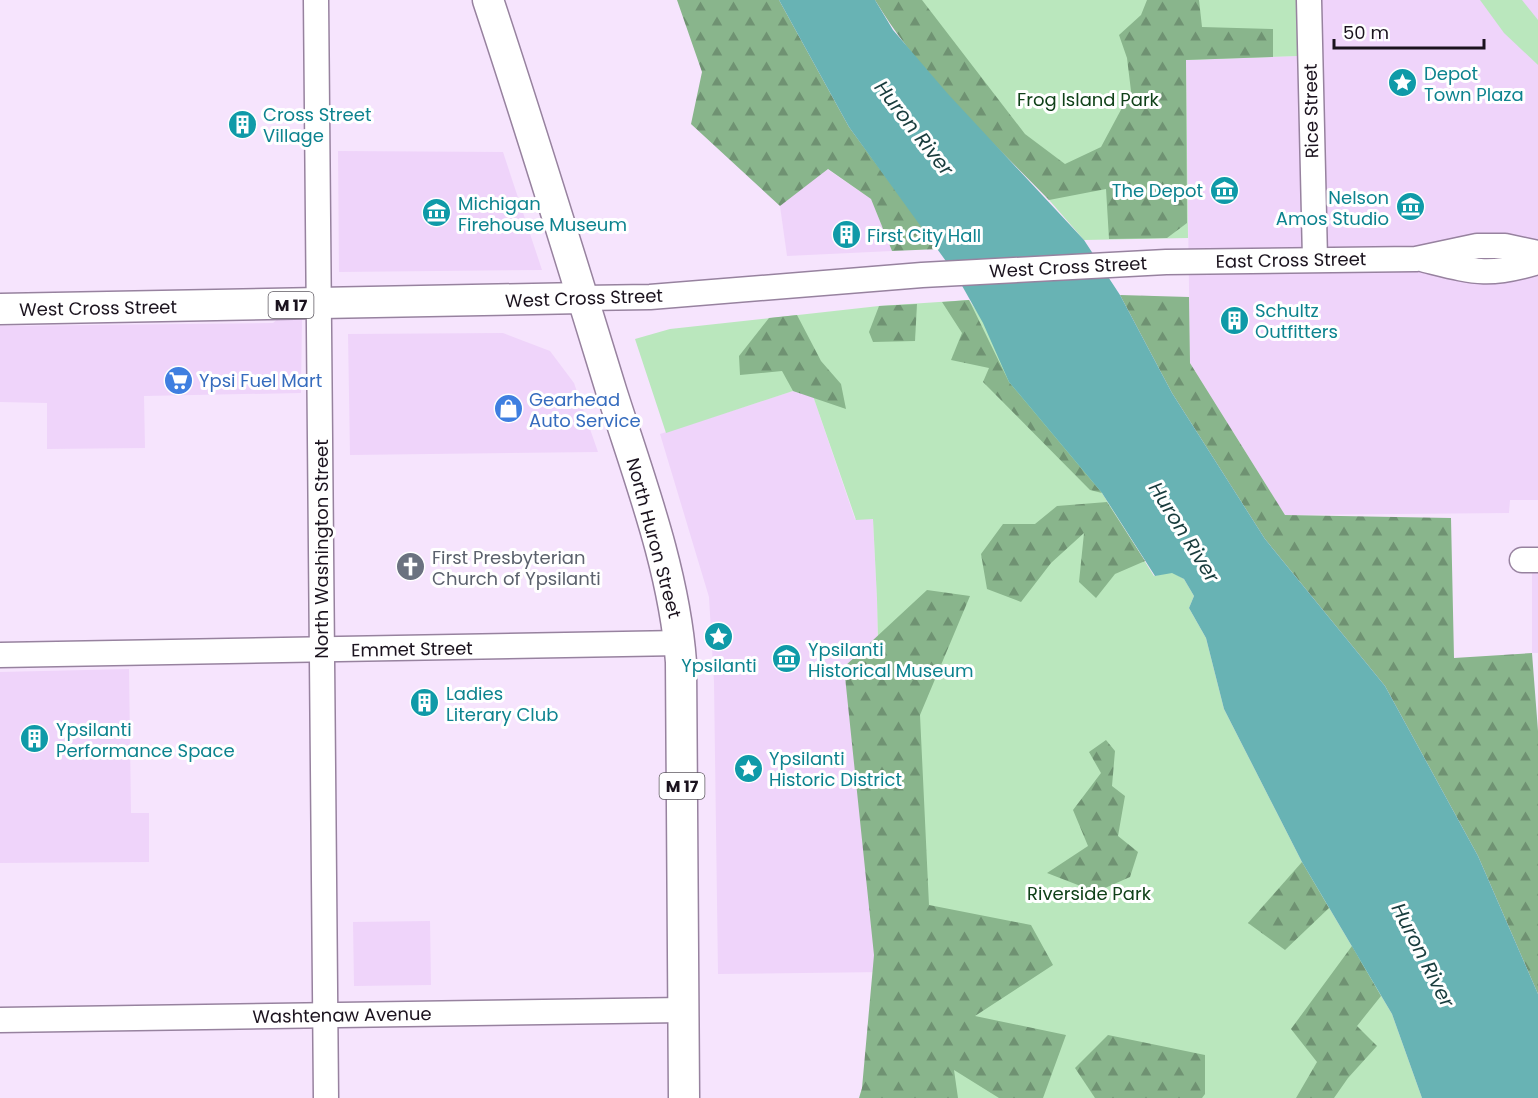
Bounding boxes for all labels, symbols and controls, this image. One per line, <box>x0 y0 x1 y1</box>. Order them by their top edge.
scale bar <box>1334 12 1484 50</box>
text: 50 m <box>1343 20 1389 45</box>
place label: Depot Town Plaza <box>1424 61 1524 107</box>
street label: Rice Street <box>1298 63 1324 159</box>
place icon: Depot Town Plaza <box>1387 67 1419 99</box>
water label: Huron River <box>868 75 960 182</box>
park label: Frog Island Park <box>1017 87 1160 112</box>
place label: Cross Street Village <box>263 102 371 148</box>
building icon: Cross Street Village <box>226 108 258 140</box>
museum icon: The Depot <box>1208 174 1240 206</box>
place label: The Depot <box>1112 178 1203 203</box>
place label: Nelson Amos Studio <box>1276 185 1389 231</box>
place label: Michigan Firehouse Museum <box>458 191 627 237</box>
museum icon: Nelson Amos Studio <box>1394 191 1426 223</box>
museum icon: Michigan Firehouse Museum <box>421 197 453 229</box>
building icon: First City Hall <box>830 219 862 251</box>
place label: First City Hall <box>867 223 981 248</box>
street label: East Cross Street <box>1215 246 1367 274</box>
street label: West Cross Street <box>988 250 1148 284</box>
street label: West Cross Street <box>505 283 663 313</box>
road number: M 17 <box>268 292 314 318</box>
street label: West Cross Street <box>19 294 177 322</box>
place label: Schultz Outfitters <box>1255 298 1338 344</box>
building icon: Schultz Outfitters <box>1218 304 1250 336</box>
supermarket icon: Ypsi Fuel Mart <box>162 364 194 396</box>
place label: Ypsi Fuel Mart <box>199 368 322 393</box>
place label: Gearhead Auto Service <box>529 387 641 433</box>
shop icon: Gearhead Auto Service <box>492 393 524 425</box>
street label: North Washington Street <box>309 439 334 659</box>
street label: North Huron Street <box>621 455 687 621</box>
water label: Huron River <box>1142 476 1226 588</box>
place label: First Presbyterian Church of Ypsilanti <box>432 545 601 591</box>
church icon: First Presbyterian Church of Ypsilanti <box>395 551 427 583</box>
place icon: Ypsilanti <box>703 620 735 652</box>
street label: Emmet Street <box>351 635 473 663</box>
place label: Ypsilanti Historical Museum <box>808 637 973 683</box>
museum icon: Ypsilanti Historical Museum <box>771 643 803 675</box>
place label: Ypsilanti <box>681 653 757 678</box>
place label: Ladies Literary Club <box>446 681 558 727</box>
building icon: Ladies Literary Club <box>409 687 441 719</box>
place label: Ypsilanti Performance Space <box>56 717 235 763</box>
building icon: Ypsilanti Performance Space <box>19 723 51 755</box>
place label: Ypsilanti Historic District <box>769 746 902 792</box>
place icon: Ypsilanti Historic District <box>732 752 764 784</box>
road number: M 17 <box>660 773 704 799</box>
park label: Riverside Park <box>1027 881 1152 906</box>
water label: Huron River <box>1385 898 1462 1013</box>
street label: Washtenaw Avenue <box>252 1001 432 1029</box>

